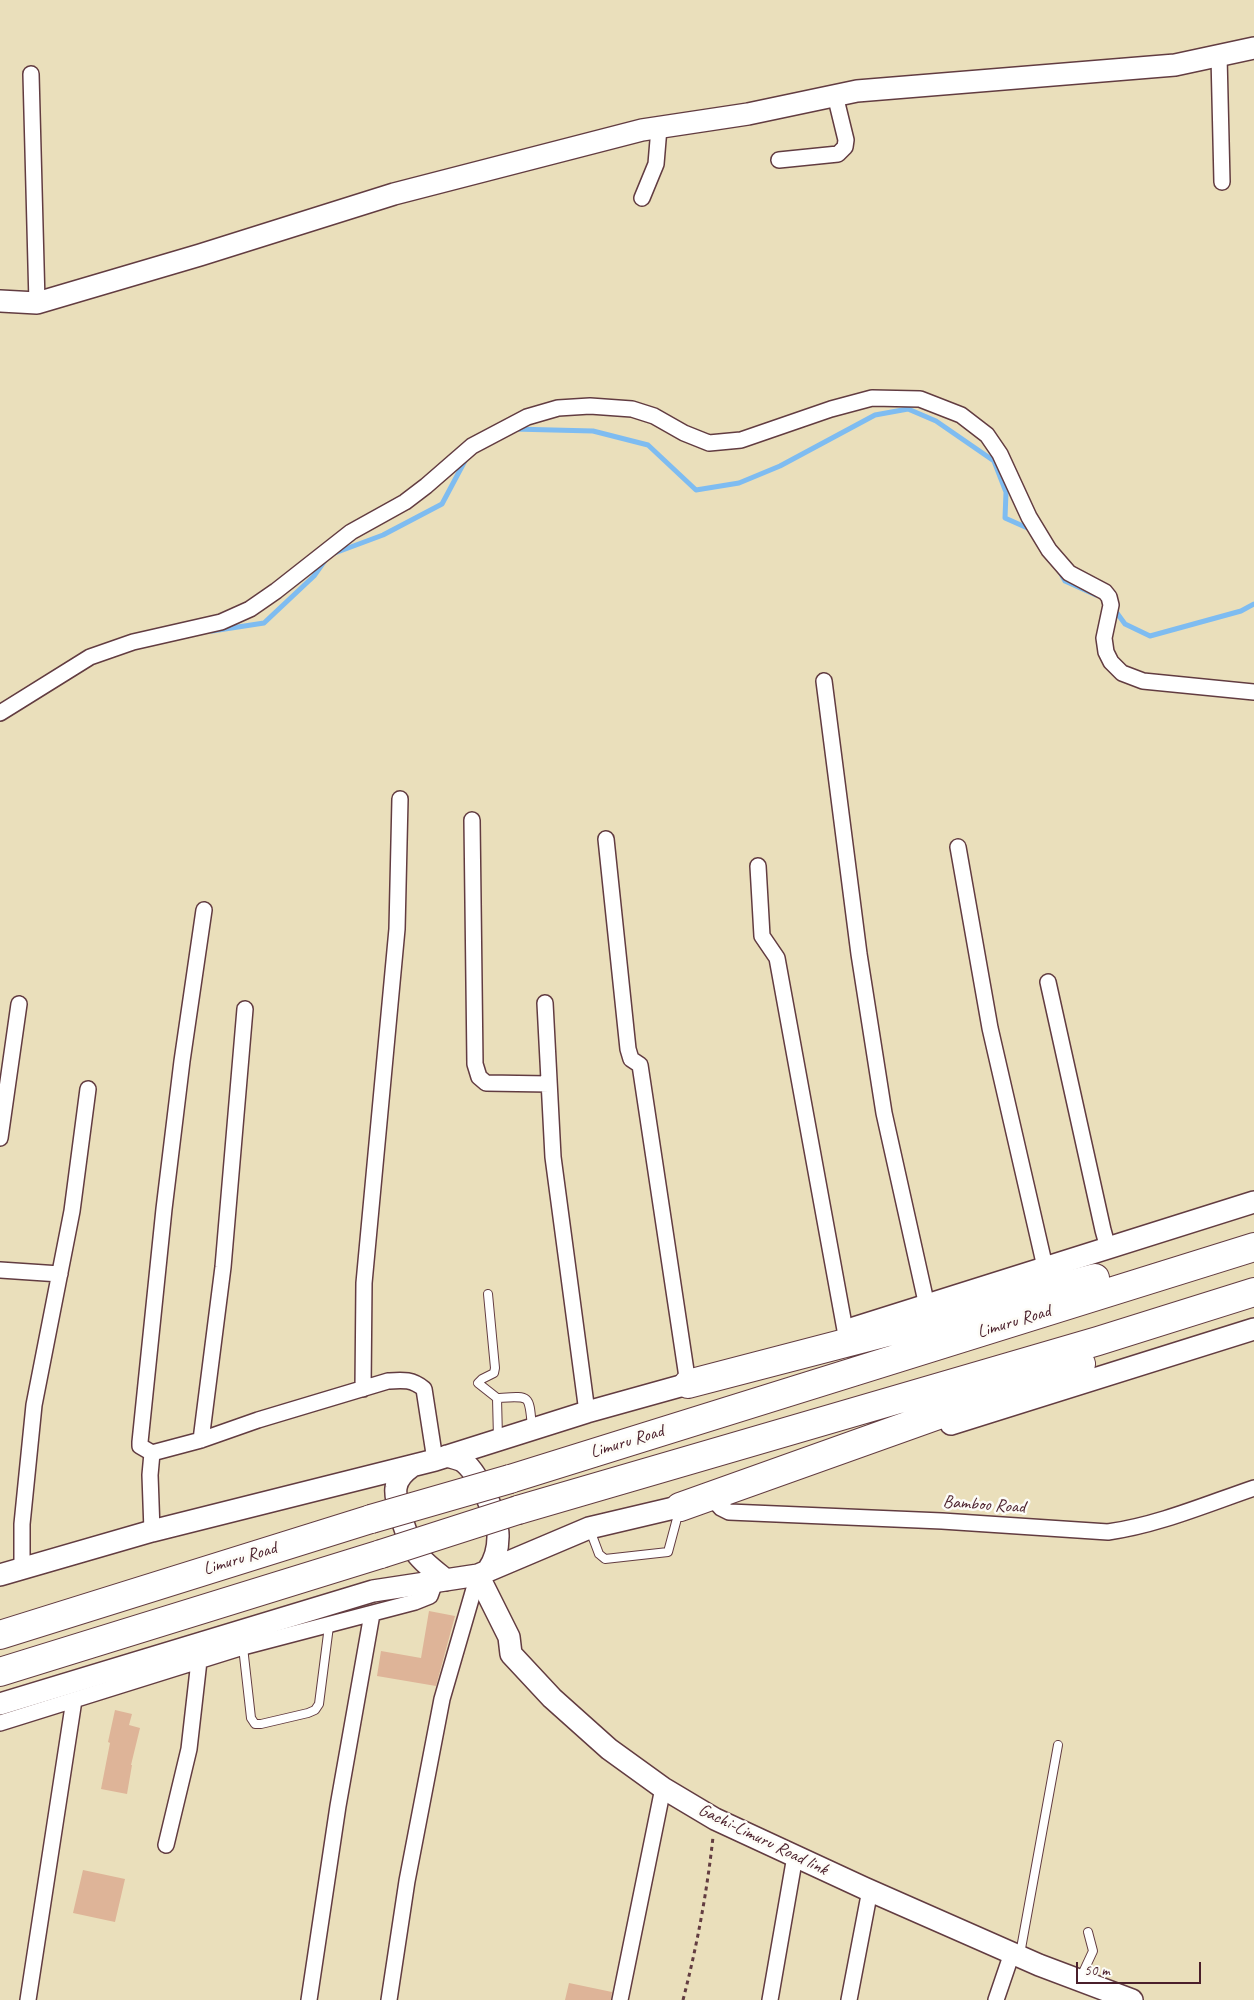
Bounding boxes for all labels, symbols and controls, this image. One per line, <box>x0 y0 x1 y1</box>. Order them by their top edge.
street label: Limuru Road <box>975 1301 1053 1343</box>
street label: Limuru Road <box>588 1421 666 1463</box>
street label: Bamboo Road <box>942 1491 1026 1519</box>
street label: Limuru Road <box>201 1538 279 1580</box>
street label: Gachi-Limuru Road link <box>695 1799 831 1881</box>
scale bar <box>1079 1952 1204 1984</box>
text: 50 m <box>1084 1961 1110 1980</box>

